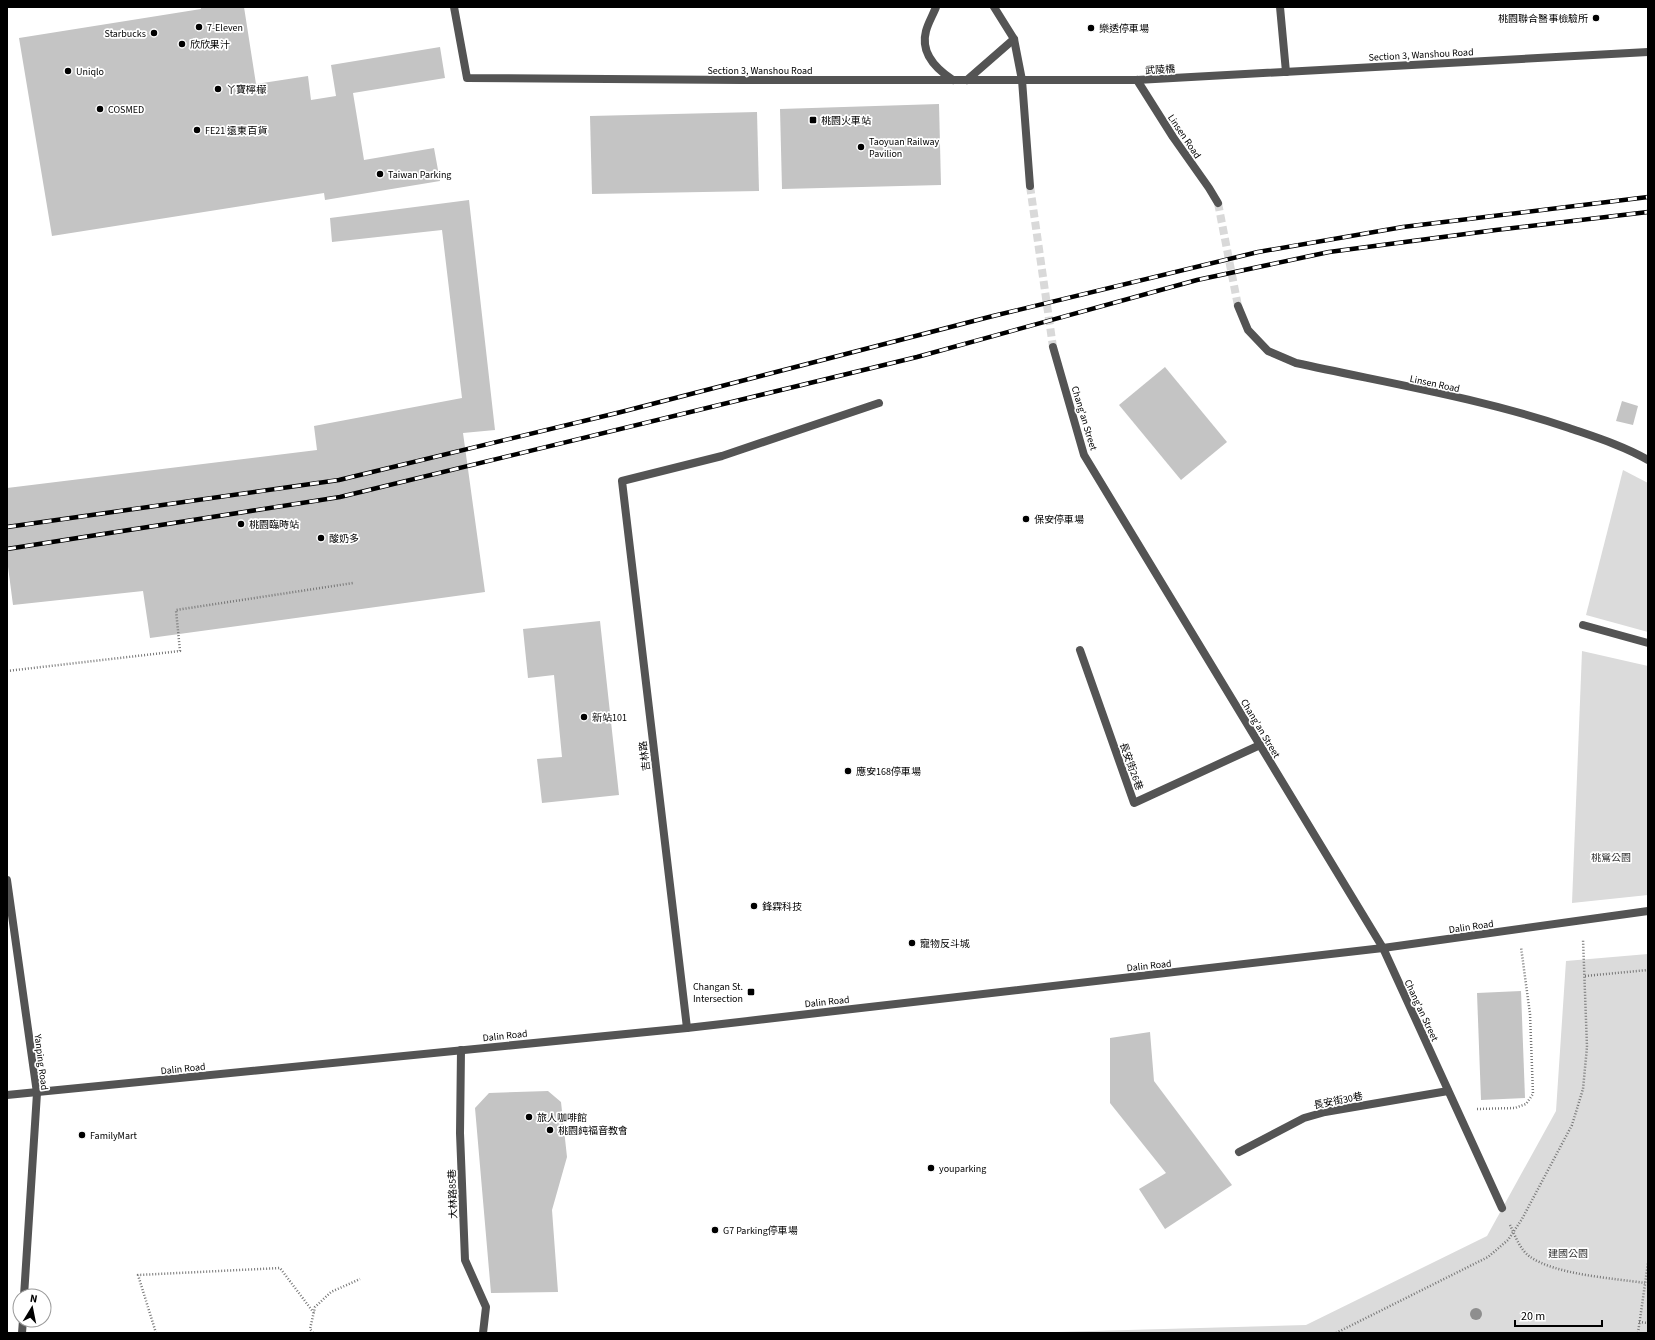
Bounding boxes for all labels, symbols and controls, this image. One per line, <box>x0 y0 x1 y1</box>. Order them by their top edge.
place label: 桃園聯合醫事檢驗所 <box>1498 12 1588 26</box>
marker: 桃園聯合醫事檢驗所 <box>1591 13 1601 23</box>
place label: 7-Eleven <box>207 21 243 35</box>
marker: 7-Eleven <box>194 22 204 32</box>
place label: 樂透停車場 <box>1099 22 1149 36</box>
marker: 樂透停車場 <box>1086 23 1096 33</box>
place label: Starbucks <box>105 27 146 41</box>
marker: Starbucks <box>149 28 159 38</box>
place label: 欣欣果汁 <box>190 38 230 52</box>
marker: 欣欣果汁 <box>177 39 187 49</box>
street label: Section 3, Wanshou Road <box>1368 45 1474 65</box>
street label: 武陵橋 <box>1145 62 1175 78</box>
street label: Section 3, Wanshou Road <box>707 64 813 78</box>
place label: Uniqlo <box>76 65 104 79</box>
marker: Uniqlo <box>63 66 73 76</box>
place label: 丫寶檸檬 <box>226 83 267 97</box>
marker: 丫寶檸檬 <box>213 84 223 94</box>
place label: COSMED <box>108 103 144 117</box>
marker: COSMED <box>95 104 105 114</box>
street label: Linsen Road <box>1164 112 1204 162</box>
place label: 桃園火車站 <box>821 114 871 128</box>
marker: 桃園火車站 <box>808 115 818 125</box>
place label: FE21 遠東百貨 <box>205 124 267 138</box>
marker: FE21 遠東百貨 <box>192 125 202 135</box>
place label: Taoyuan Railway Pavilion <box>869 135 940 161</box>
marker: Taoyuan Railway Pavilion <box>856 142 866 152</box>
place label: Taiwan Parking <box>388 168 451 182</box>
marker: Taiwan Parking <box>375 169 385 179</box>
street label: Linsen Road <box>1408 372 1461 396</box>
street label: Chang'an Street <box>1068 384 1101 453</box>
place label: 保安停車場 <box>1034 513 1084 527</box>
marker: 保安停車場 <box>1021 514 1031 524</box>
place label: 桃園臨時站 <box>249 518 299 532</box>
marker: 桃園臨時站 <box>236 519 246 529</box>
place label: 酸奶多 <box>329 532 359 546</box>
marker: 酸奶多 <box>316 533 326 543</box>
street label: Chang'an Street <box>1237 696 1284 761</box>
place label: 新站101 <box>592 711 627 725</box>
marker: 新站101 <box>579 712 589 722</box>
street label: 吉林路 <box>636 740 654 772</box>
street label: 長安街26巷 <box>1116 740 1146 792</box>
place label: 應安168停車場 <box>856 765 921 779</box>
marker: 應安168停車場 <box>843 766 853 776</box>
park label: 桃鶯公園 <box>1591 851 1631 865</box>
place label: 鋒霖科技 <box>762 900 802 914</box>
marker: 鋒霖科技 <box>749 901 759 911</box>
street label: Dalin Road <box>1448 917 1494 937</box>
place label: 寵物反斗城 <box>920 937 970 951</box>
marker: 寵物反斗城 <box>907 938 917 948</box>
street label: Dalin Road <box>1126 957 1172 975</box>
street label: Chang'an Street <box>1401 977 1442 1044</box>
place label: Changan St. Intersection <box>693 980 743 1006</box>
marker: Changan St. Intersection <box>746 987 756 997</box>
street label: Dalin Road <box>804 993 850 1011</box>
street label: Dalin Road <box>482 1027 528 1045</box>
street label: Yanping Road <box>30 1032 51 1091</box>
street label: Dalin Road <box>160 1060 206 1078</box>
street label: 長安街30巷 <box>1312 1089 1364 1113</box>
place label: 旅人咖啡館 <box>537 1111 587 1125</box>
marker: 旅人咖啡館 <box>524 1112 534 1122</box>
place label: 桃園純福音教會 <box>558 1124 628 1138</box>
marker: 桃園純福音教會 <box>545 1125 555 1135</box>
place label: FamilyMart <box>90 1129 137 1143</box>
marker: FamilyMart <box>77 1130 87 1140</box>
place label: youparking <box>939 1162 986 1176</box>
marker: youparking <box>926 1163 936 1173</box>
street label: 大林路85巷 <box>445 1169 461 1219</box>
place label: G7 Parking停車場 <box>723 1224 798 1238</box>
marker: G7 Parking停車場 <box>710 1225 720 1235</box>
park label: 建國公園 <box>1548 1247 1588 1261</box>
north arrow <box>12 1288 52 1328</box>
text: N <box>29 1291 39 1307</box>
scale bar <box>1515 1302 1602 1328</box>
text: 20 m <box>1521 1308 1545 1325</box>

